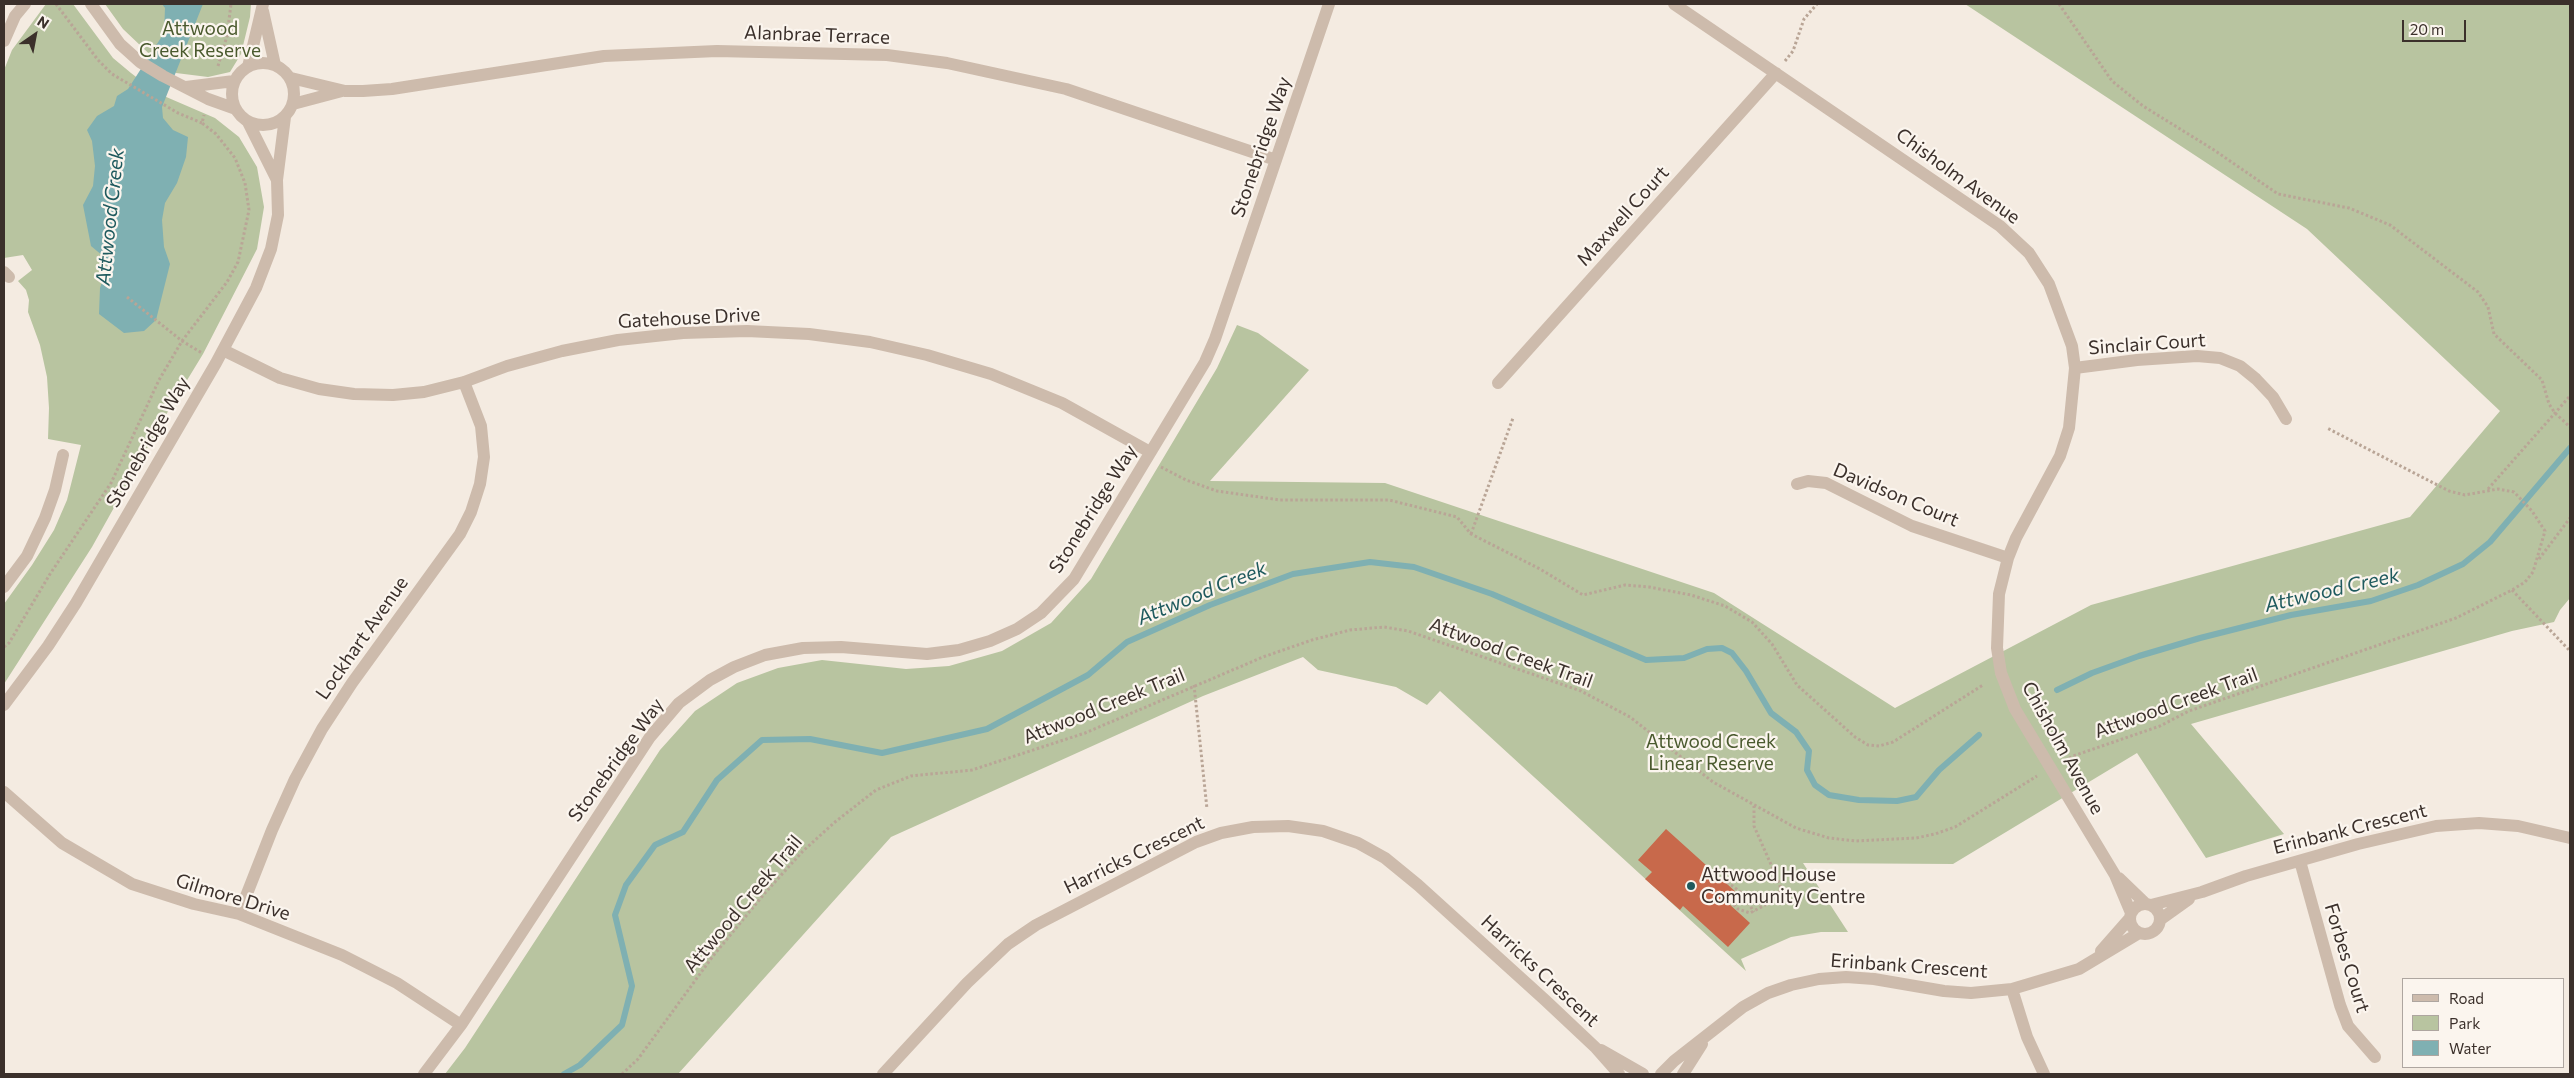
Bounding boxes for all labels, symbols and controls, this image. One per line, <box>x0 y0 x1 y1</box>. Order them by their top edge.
north arrow <box>10 10 60 60</box>
scale bar <box>2404 10 2468 42</box>
text: N <box>34 12 52 32</box>
park label: Attwood Creek Reserve <box>139 18 261 62</box>
text: 20 m <box>2410 20 2444 38</box>
street label: Alanbrae Terrace <box>744 21 890 49</box>
street label: Stonebridge Way <box>1226 74 1296 220</box>
street label: Chisholm Avenue <box>1891 123 2025 229</box>
water label: Attwood Creek <box>91 147 129 287</box>
street label: Maxwell Court <box>1572 161 1674 271</box>
street label: Gatehouse Drive <box>617 303 761 333</box>
street label: Sinclair Court <box>2088 329 2206 359</box>
street label: Stonebridge Way <box>101 373 195 511</box>
street label: Stonebridge Way <box>1044 441 1142 577</box>
street label: Davidson Court <box>1830 458 1962 532</box>
water label: Attwood Creek <box>1134 556 1270 630</box>
water label: Attwood Creek <box>2262 563 2402 617</box>
street label: Lockhart Avenue <box>311 572 413 704</box>
street label: Attwood Creek Trail <box>1426 613 1596 693</box>
street label: Attwood Creek Trail <box>1020 663 1188 749</box>
street label: Attwood Creek Trail <box>2091 663 2261 743</box>
street label: Chisholm Avenue <box>2017 678 2109 818</box>
street label: Stonebridge Way <box>564 694 668 826</box>
park label: Attwood Creek Linear Reserve <box>1646 731 1776 775</box>
street label: Erinbank Crescent <box>2271 799 2429 859</box>
street label: Harricks Crescent <box>1060 811 1208 899</box>
street label: Attwood Creek Trail <box>679 831 807 977</box>
place label: Attwood House Community Centre <box>1701 864 1865 908</box>
street label: Gilmore Drive <box>173 869 293 925</box>
marker: Attwood House Community Centre <box>1685 880 1697 892</box>
street label: Forbes Court <box>2320 900 2374 1016</box>
street label: Harricks Crescent <box>1476 910 1604 1032</box>
street label: Erinbank Crescent <box>1830 949 1988 983</box>
legend <box>2402 978 2564 1068</box>
text: Road <box>2449 989 2484 1007</box>
text: Park <box>2449 1014 2480 1032</box>
text: Water <box>2449 1039 2491 1057</box>

